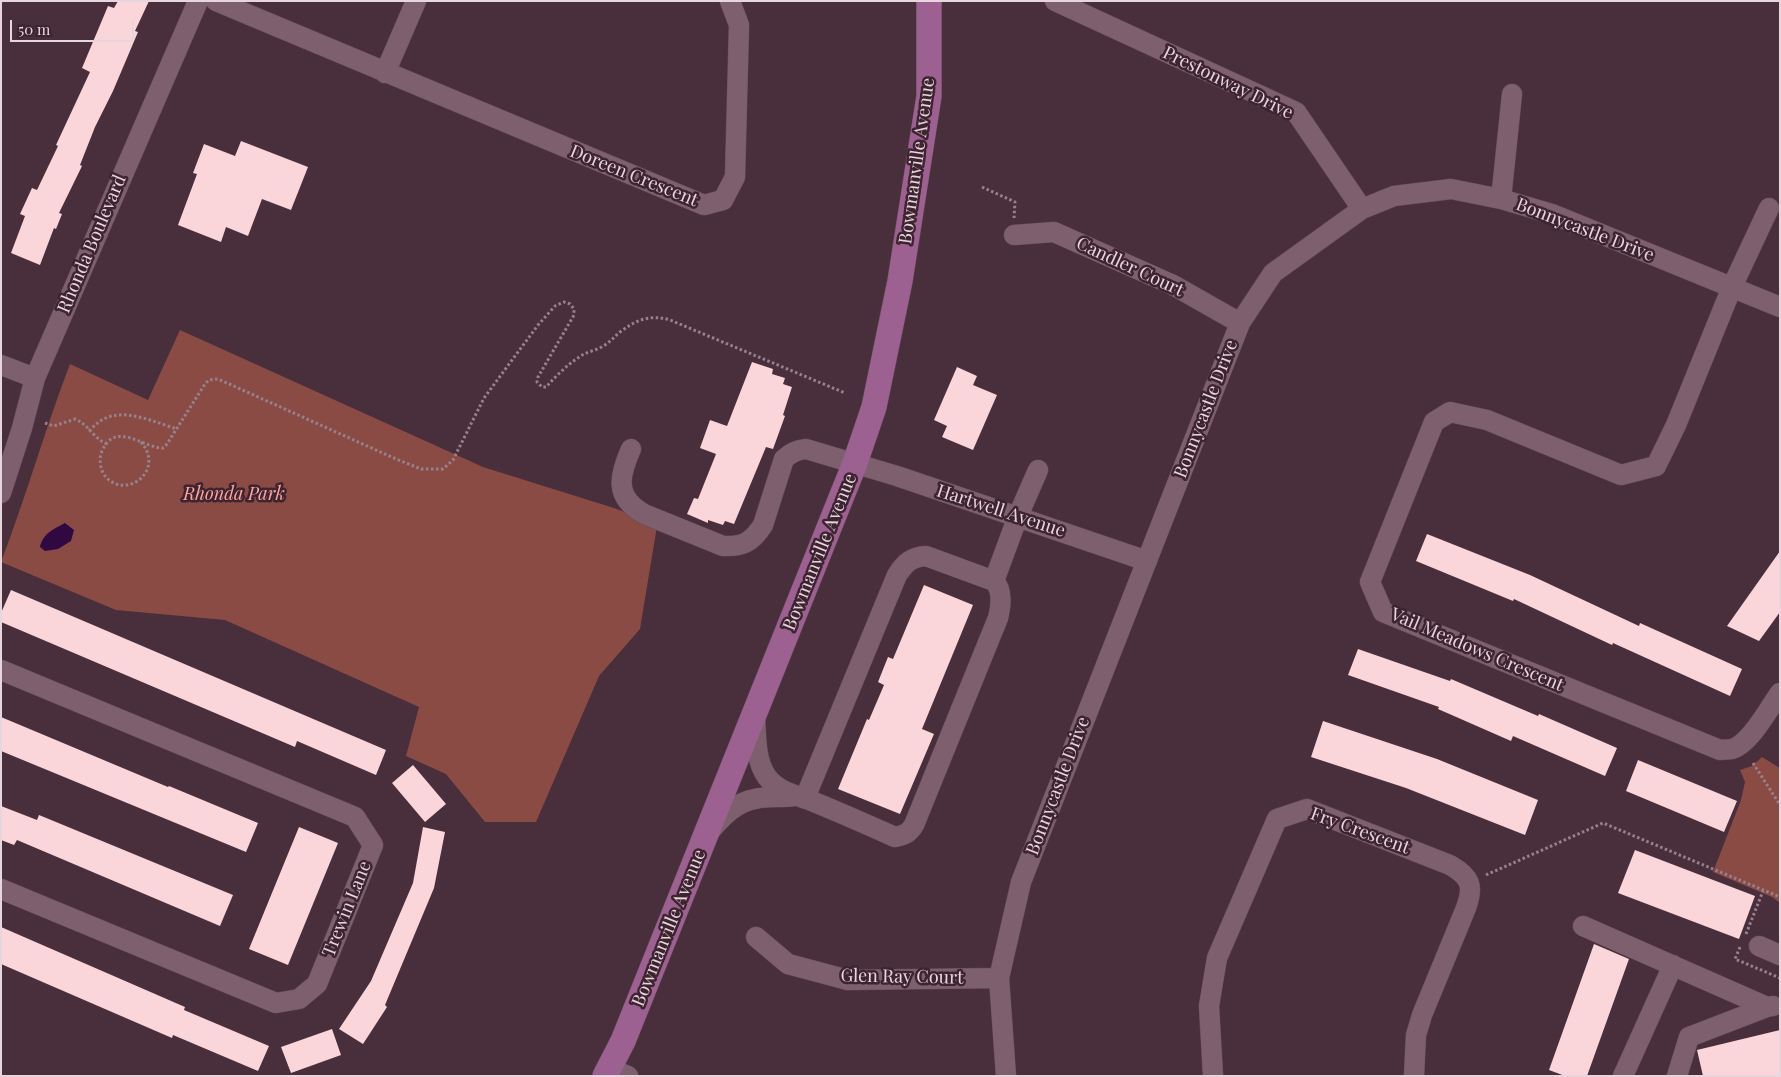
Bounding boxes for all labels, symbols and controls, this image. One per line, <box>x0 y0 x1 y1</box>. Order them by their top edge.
scale bar <box>12 10 136 42</box>
text: 50 m <box>18 19 50 39</box>
street label: Prestonway Drive <box>1159 42 1297 124</box>
street label: Bowmanville Avenue <box>895 77 939 245</box>
street label: Doreen Crescent <box>567 140 701 212</box>
street label: Rhonda Boulevard <box>53 172 131 316</box>
street label: Bonnycastle Drive <box>1513 194 1657 266</box>
street label: Candler Court <box>1073 233 1187 301</box>
street label: Bonnycastle Drive <box>1170 337 1242 481</box>
street label: Bowmanville Avenue <box>779 470 861 634</box>
street label: Hartwell Avenue <box>934 480 1068 542</box>
park label: Rhonda Park <box>183 483 285 505</box>
street label: Vail Meadows Crescent <box>1387 604 1567 696</box>
street label: Bonnycastle Drive <box>1022 714 1094 858</box>
street label: Fry Crescent <box>1307 803 1413 859</box>
street label: Bowmanville Avenue <box>628 846 710 1010</box>
street label: Trewin Lane <box>318 858 376 960</box>
street label: Glen Ray Court <box>840 965 964 989</box>

